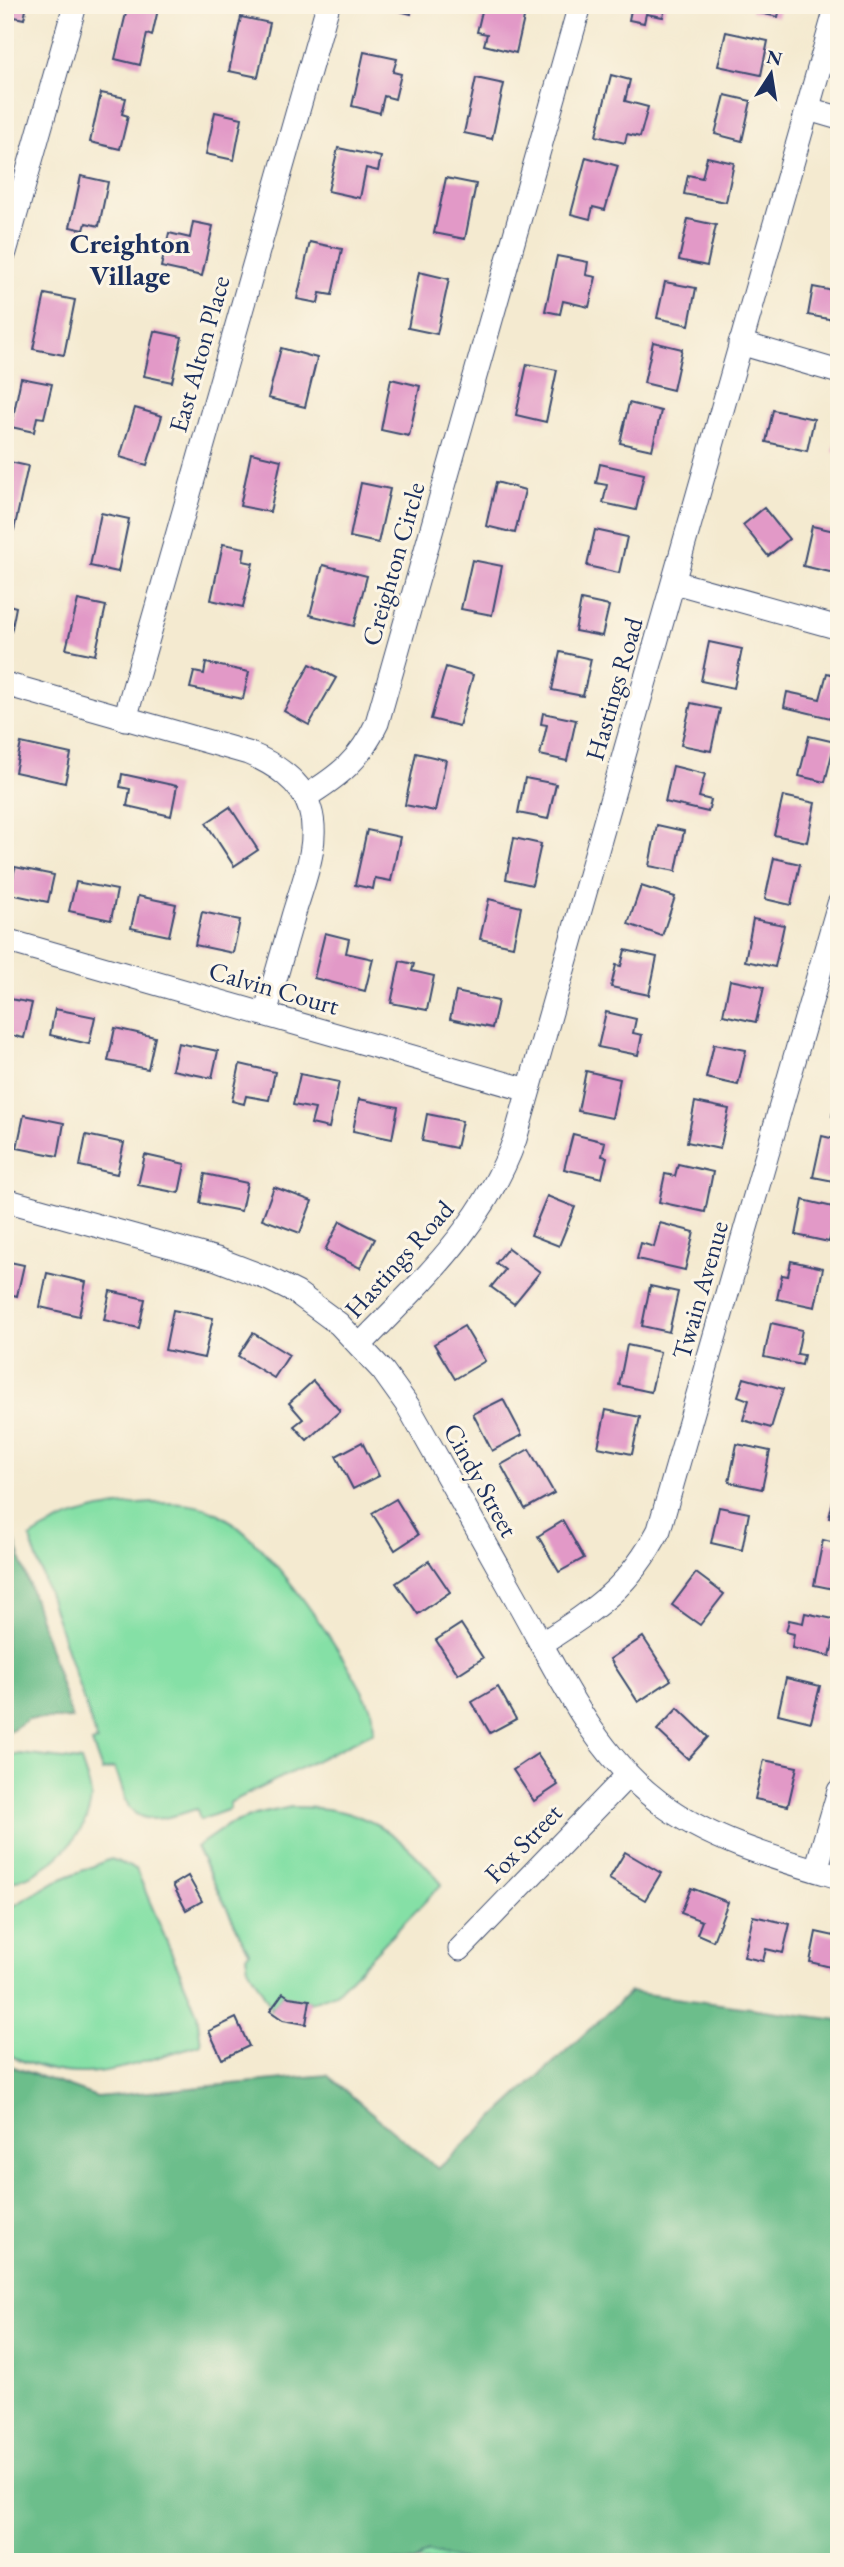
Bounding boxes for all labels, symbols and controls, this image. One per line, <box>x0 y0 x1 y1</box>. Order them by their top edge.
north arrow <box>736 38 806 108</box>
text: N <box>764 44 785 72</box>
district label: Creighton Village <box>70 225 190 293</box>
street label: East Alton Place <box>160 272 238 436</box>
street label: Creighton Circle <box>353 478 433 650</box>
street label: Hastings Road <box>577 613 651 765</box>
street label: Calvin Court <box>205 953 343 1023</box>
street label: Hastings Road <box>337 1192 462 1325</box>
street label: Twain Avenue <box>664 1217 736 1363</box>
street label: Cindy Street <box>436 1417 526 1543</box>
street label: Fox Street <box>477 1796 569 1890</box>

